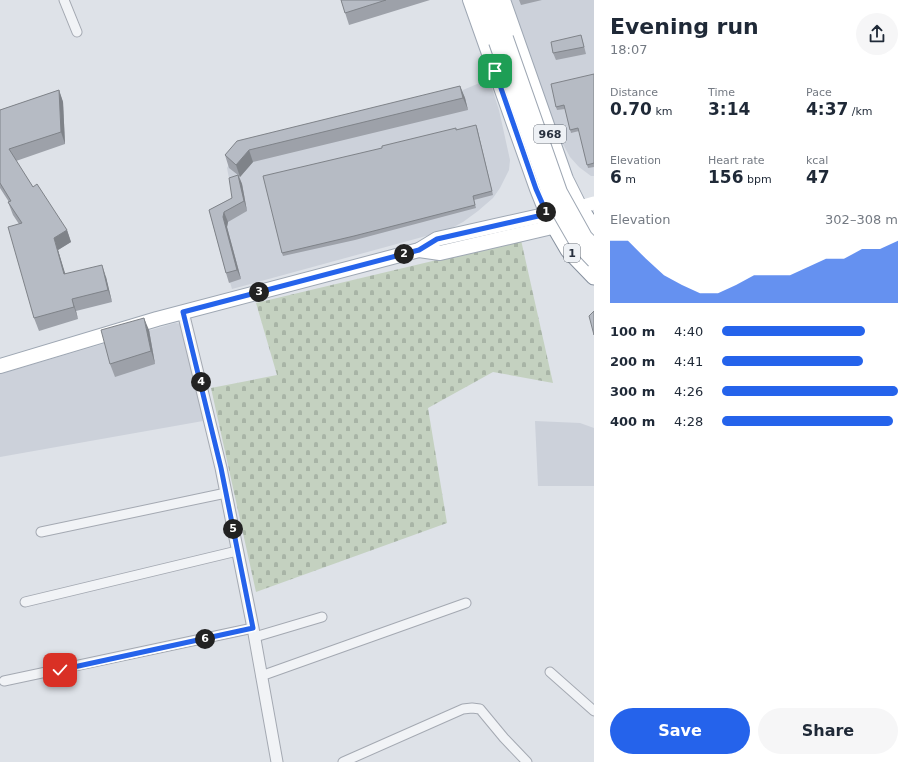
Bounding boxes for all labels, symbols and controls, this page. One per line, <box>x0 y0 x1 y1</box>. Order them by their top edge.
button: share <box>856 13 898 55</box>
text: Evening run <box>610 14 759 39</box>
text: 18:07 <box>610 42 647 57</box>
pin <box>478 54 512 88</box>
icon: arrive <box>484 60 506 82</box>
text: Distance <box>610 86 658 99</box>
text: Time <box>708 86 735 99</box>
text: Pace <box>806 86 832 99</box>
text: 0.70 <box>610 99 652 119</box>
text: 3:14 <box>708 99 750 119</box>
text: 4:37 <box>806 99 848 119</box>
text: km <box>652 105 673 118</box>
text: /km <box>848 105 873 118</box>
road number: 968 <box>534 125 566 143</box>
text: Elevation <box>610 154 661 167</box>
text: Heart rate <box>708 154 764 167</box>
text: kcal <box>806 154 828 167</box>
text: 6 <box>610 167 622 187</box>
text: 156 <box>708 167 744 187</box>
text: 47 <box>806 167 830 187</box>
text: m <box>622 173 636 186</box>
text: bpm <box>744 173 772 186</box>
pin: 1 <box>536 202 556 222</box>
text: 1 <box>542 205 550 218</box>
text: Elevation <box>610 212 670 227</box>
text: 302–308 m <box>825 212 898 227</box>
pin: 2 <box>394 244 414 264</box>
road number: 1 <box>564 244 580 262</box>
text: 2 <box>400 247 408 260</box>
pin: 3 <box>249 282 269 302</box>
text: 3 <box>255 285 263 298</box>
text: 100 m <box>610 324 655 339</box>
text: 4:40 <box>674 324 703 339</box>
text: 200 m <box>610 354 655 369</box>
text: 4:41 <box>674 354 703 369</box>
pin: 4 <box>191 372 211 392</box>
text: 4 <box>197 375 205 388</box>
text: 300 m <box>610 384 655 399</box>
text: 4:26 <box>674 384 703 399</box>
text: 400 m <box>610 414 655 429</box>
text: 4:28 <box>674 414 703 429</box>
pin: 5 <box>223 519 243 539</box>
text: 5 <box>229 522 237 535</box>
pin: 6 <box>195 629 215 649</box>
text: 6 <box>201 632 209 645</box>
pin <box>43 653 77 687</box>
icon: check <box>49 659 71 681</box>
button: Save <box>610 708 750 754</box>
button: Share <box>758 708 898 754</box>

